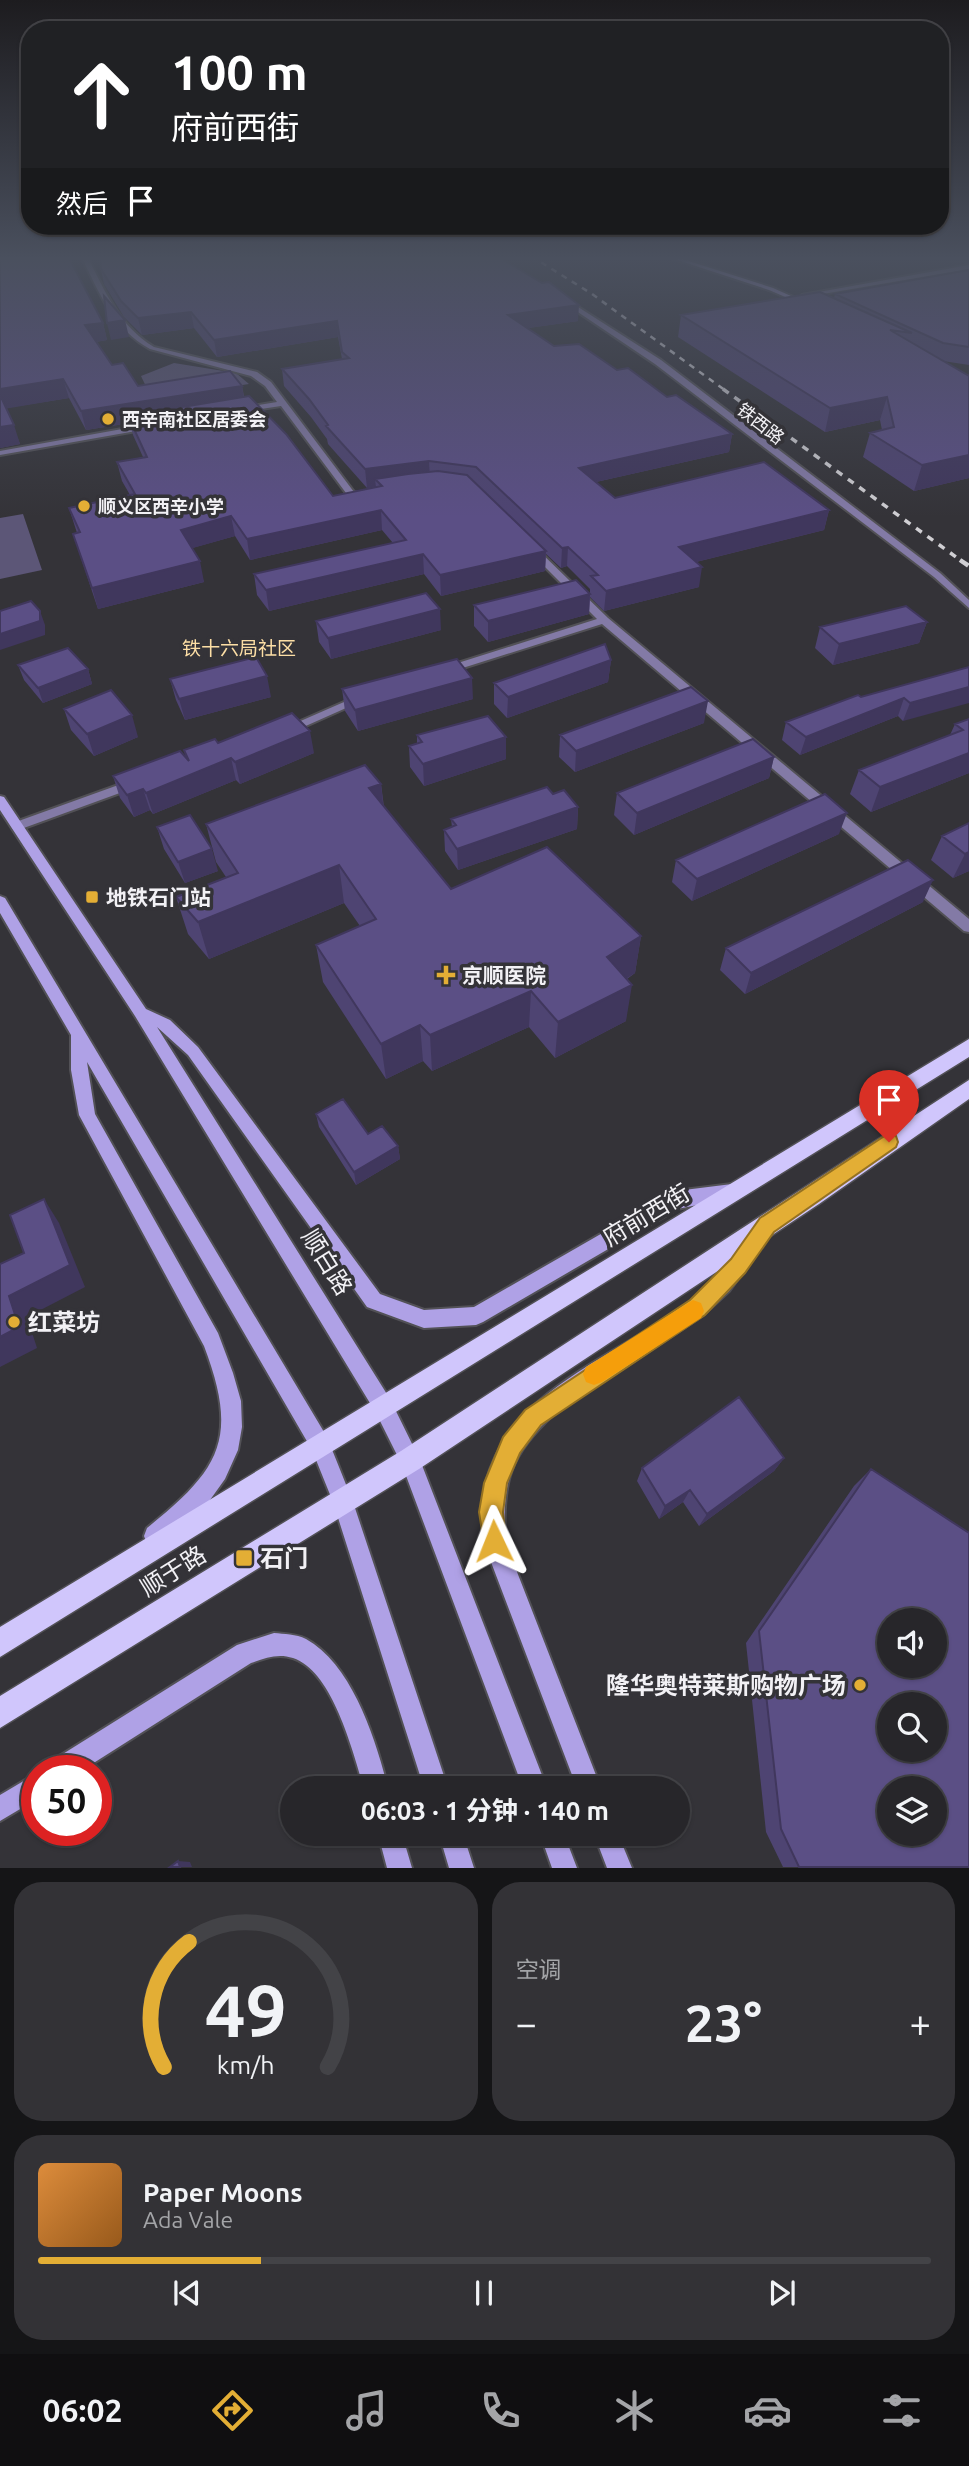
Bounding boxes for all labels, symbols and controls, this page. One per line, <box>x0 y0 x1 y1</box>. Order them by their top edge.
text: 100 m <box>171 44 308 99</box>
icon: ahead <box>56 49 147 140</box>
text: 府前西街 <box>171 109 299 145</box>
icon: arrive <box>122 182 160 220</box>
text: 然后 <box>56 189 108 218</box>
street label: 铁西路 <box>734 398 788 448</box>
place label: 西辛南社区居委会 <box>122 409 266 429</box>
marker: 西辛南社区居委会 <box>100 411 116 427</box>
place label: 顺义区西辛小学 <box>98 496 224 516</box>
marker: 顺义区西辛小学 <box>76 498 92 514</box>
district label: 铁十六局社区 <box>182 637 296 659</box>
place label: 地铁石门站 <box>106 885 211 909</box>
marker: 地铁石门站 <box>84 889 100 905</box>
place label: 京顺医院 <box>462 963 546 987</box>
marker: 京顺医院 <box>436 965 456 985</box>
pin <box>859 1070 919 1142</box>
icon: arrive <box>870 1081 908 1119</box>
street label: 府前西街 <box>598 1179 694 1251</box>
street label: 顺白路 <box>296 1224 358 1300</box>
place label: 红菜坊 <box>28 1309 100 1336</box>
marker: 红菜坊 <box>6 1314 22 1330</box>
position arrow <box>457 1504 531 1578</box>
street label: 顺于路 <box>135 1540 211 1602</box>
place label: 石门 <box>260 1545 308 1572</box>
marker: 石门 <box>234 1548 254 1568</box>
map controls <box>877 1608 947 1846</box>
button: sound <box>877 1608 947 1678</box>
place label: 隆华奥特莱斯购物广场 <box>606 1672 846 1699</box>
marker: 隆华奥特莱斯购物广场 <box>852 1677 868 1693</box>
button: search <box>877 1692 947 1762</box>
speed limit sign: 50 <box>21 1755 112 1846</box>
button: layers <box>877 1776 947 1846</box>
text: 06:03 · 1 分钟 · 140 m <box>361 1796 609 1825</box>
text: 空调 <box>516 1957 562 1982</box>
text: 49 <box>205 1970 287 2052</box>
text: 23° <box>685 1994 762 2052</box>
text: − <box>516 2002 537 2044</box>
text: + <box>910 2002 931 2044</box>
text: km/h <box>217 2051 275 2079</box>
text: Paper Moons <box>143 2178 302 2207</box>
text: Ada Vale <box>143 2207 233 2232</box>
icon: previous <box>168 2274 206 2312</box>
icon: pause <box>465 2274 503 2312</box>
icon: next <box>763 2274 801 2312</box>
icon: directions <box>208 2386 257 2435</box>
icon: music <box>342 2386 391 2435</box>
icon: phone <box>476 2386 525 2435</box>
icon: climate <box>610 2386 659 2435</box>
icon: car <box>743 2386 792 2435</box>
icon: filters <box>877 2386 926 2435</box>
text: 06:02 <box>42 2392 123 2428</box>

